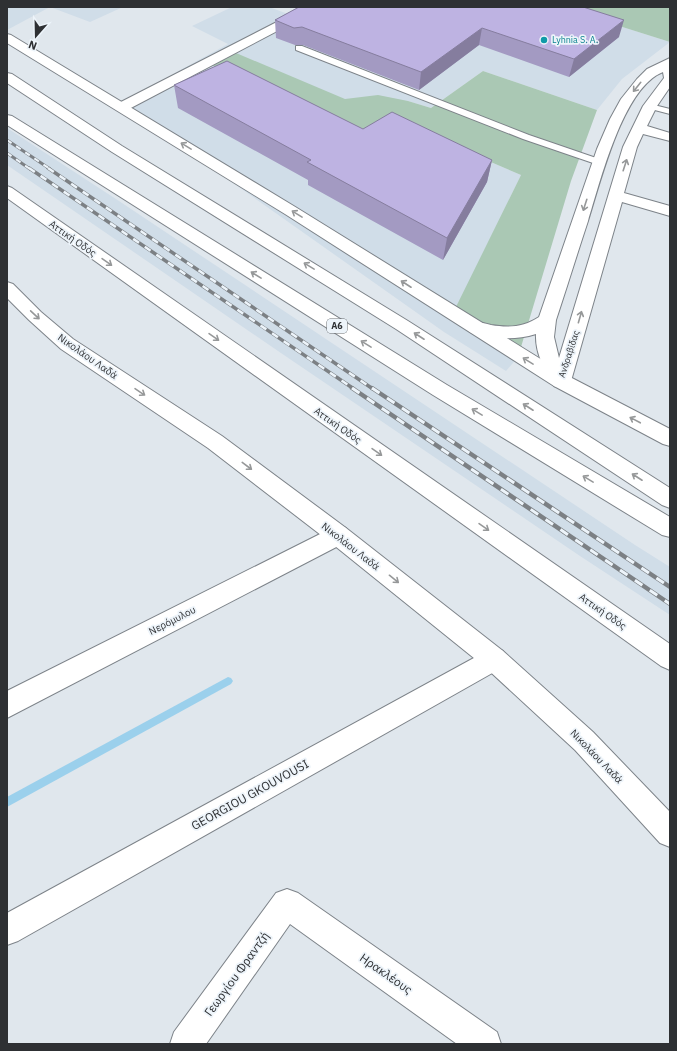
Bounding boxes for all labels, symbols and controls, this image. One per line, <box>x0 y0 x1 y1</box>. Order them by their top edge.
north arrow <box>16 16 56 56</box>
place label: Lyhnia S. A. <box>552 34 598 45</box>
marker: Lyhnia S. A. <box>539 35 549 45</box>
text: N <box>26 37 39 53</box>
one-way arrow <box>632 82 641 92</box>
one-way arrow <box>180 142 192 150</box>
one-way arrow <box>621 160 629 172</box>
one-way arrow <box>581 199 588 212</box>
one-way arrow <box>292 210 303 218</box>
street label: Αττική Οδός <box>46 217 99 260</box>
one-way arrow <box>102 258 113 266</box>
one-way arrow <box>303 262 315 270</box>
one-way arrow <box>251 271 262 279</box>
one-way arrow <box>401 280 412 288</box>
one-way arrow <box>30 311 40 320</box>
one-way arrow <box>577 311 584 324</box>
road number: Α6 <box>327 319 347 333</box>
street label: Ανδραβίδας <box>556 328 582 379</box>
street label: Νικολάου Λαδά <box>55 331 121 382</box>
one-way arrow <box>414 332 425 340</box>
one-way arrow <box>208 333 219 341</box>
one-way arrow <box>361 340 372 348</box>
one-way arrow <box>522 356 534 364</box>
one-way arrow <box>134 388 145 396</box>
one-way arrow <box>522 402 534 410</box>
street label: Αττική Οδός <box>311 404 364 447</box>
one-way arrow <box>471 408 483 416</box>
one-way arrow <box>630 416 642 423</box>
one-way arrow <box>372 448 383 456</box>
one-way arrow <box>241 462 252 470</box>
one-way arrow <box>631 473 643 481</box>
one-way arrow <box>583 475 594 483</box>
street label: Νικολάου Λαδά <box>319 520 383 573</box>
one-way arrow <box>478 523 489 531</box>
one-way arrow <box>388 575 399 584</box>
street label: Αττική Οδός <box>576 590 629 633</box>
street label: Νερόμυλου <box>147 603 198 638</box>
street label: Νικολάου Λαδά <box>568 727 626 787</box>
street label: GEORGIOU GKOUVOUSI <box>188 756 311 833</box>
street label: Γεωργίου Φραντζή <box>201 929 272 1019</box>
street label: Ηρακλέους <box>357 950 416 997</box>

